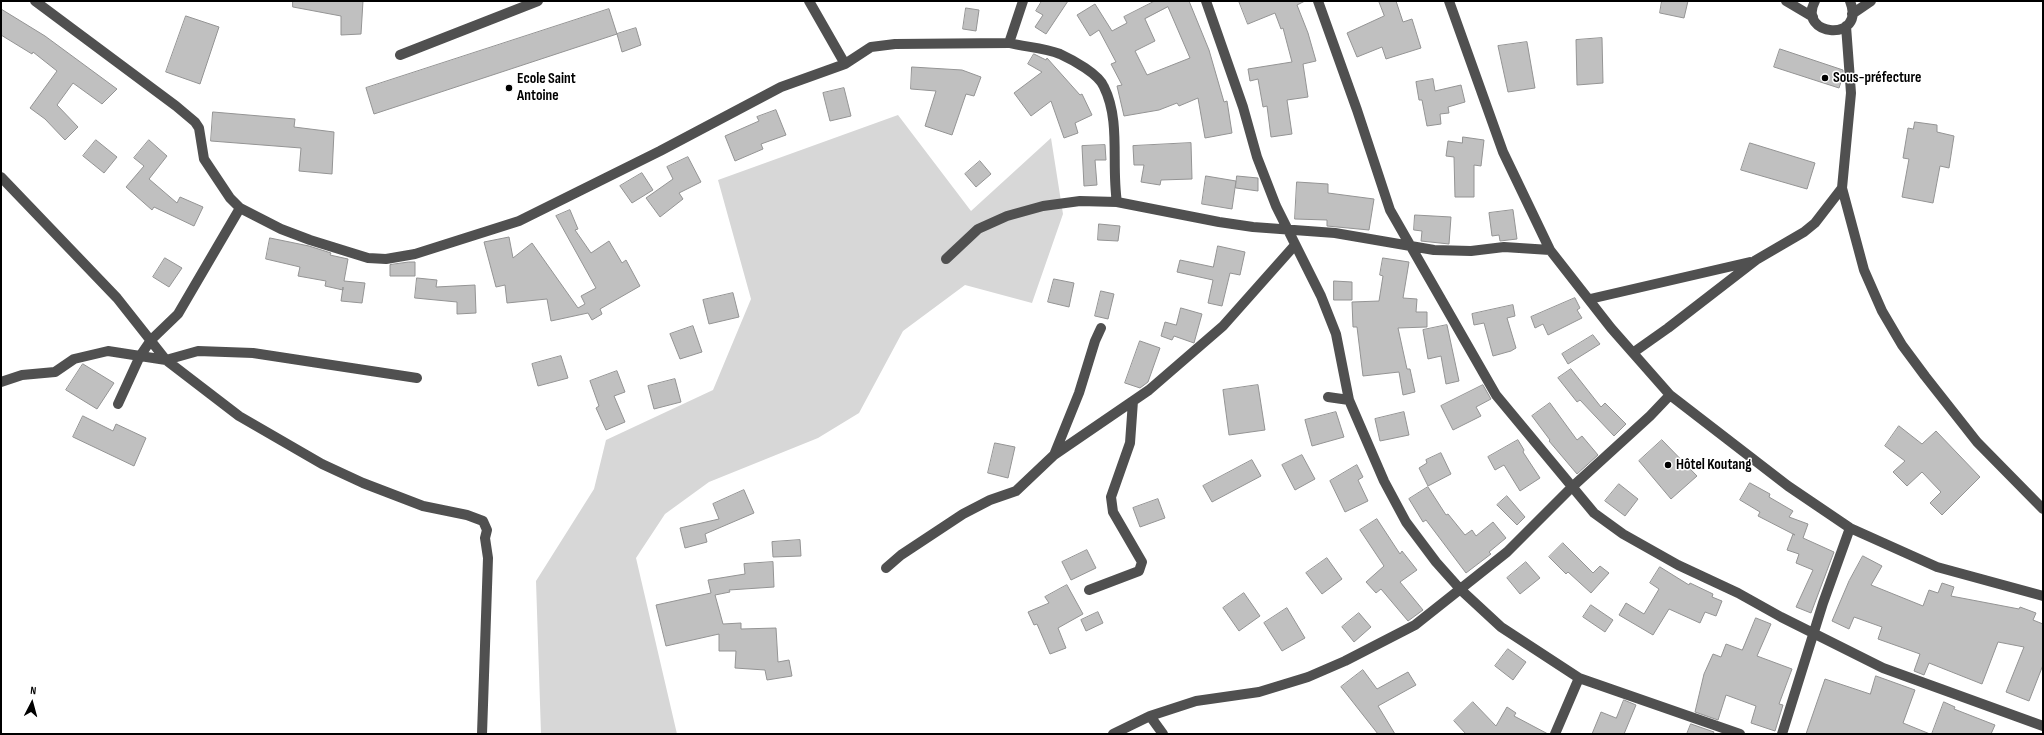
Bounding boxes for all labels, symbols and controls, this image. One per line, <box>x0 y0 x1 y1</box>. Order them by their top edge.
place label: Sous-préfecture <box>1833 69 1921 87</box>
place label: Ecole Saint Antoine <box>517 70 576 105</box>
marker: Sous-préfecture <box>1820 73 1830 83</box>
marker: Ecole Saint Antoine <box>504 83 514 93</box>
place label: Hôtel Koutang <box>1676 456 1751 474</box>
marker: Hôtel Koutang <box>1663 460 1673 470</box>
north arrow <box>12 683 52 723</box>
text: N <box>30 684 37 697</box>

